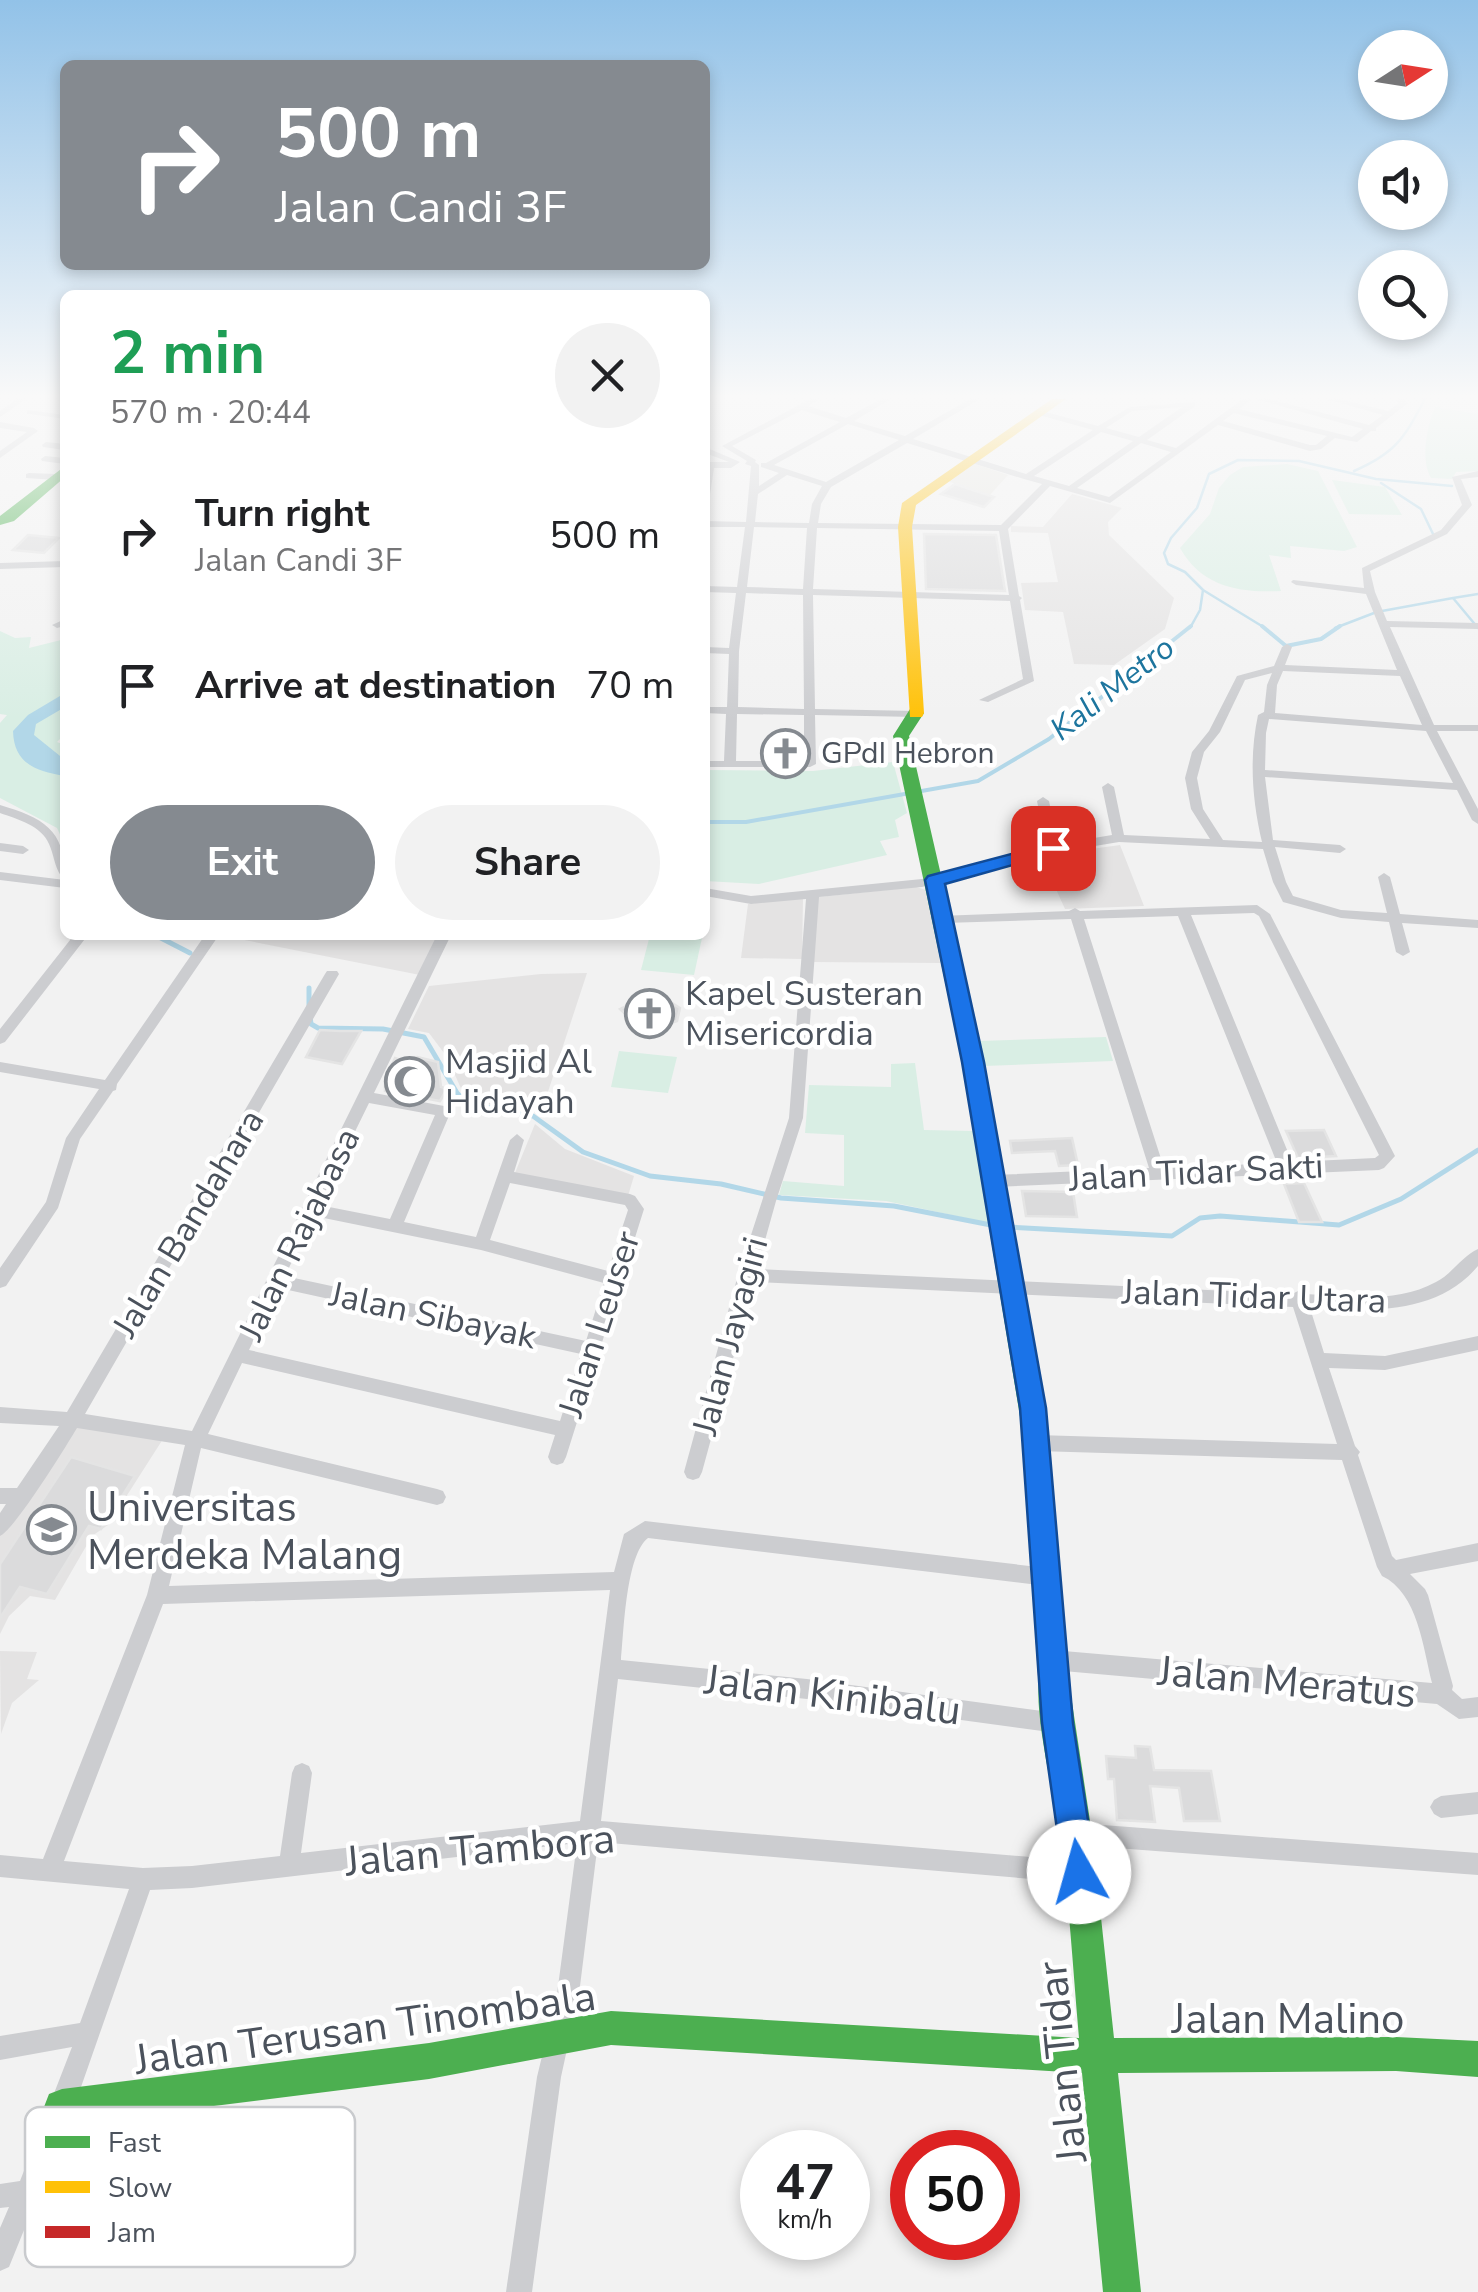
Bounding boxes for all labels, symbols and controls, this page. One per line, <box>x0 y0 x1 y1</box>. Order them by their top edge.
north arrow <box>1358 30 1448 120</box>
map controls <box>1358 30 1448 340</box>
text: 500 m <box>275 86 481 182</box>
icon: right <box>110 100 240 230</box>
button: sound <box>1358 140 1448 230</box>
text: Jalan Candi 3F <box>275 177 567 238</box>
button: search <box>1358 250 1448 340</box>
text: 2 min <box>110 312 265 394</box>
button: close <box>555 323 660 428</box>
text: 570 m · 20:44 <box>110 391 311 434</box>
text: Turn right <box>195 488 370 539</box>
icon: right <box>110 508 165 563</box>
text: 500 m <box>549 510 660 561</box>
text: Jalan Candi 3F <box>195 539 402 582</box>
water label: Kali Metro <box>1041 626 1183 750</box>
icon: arrive <box>110 658 165 713</box>
text: Arrive at destination <box>195 660 556 711</box>
text: 70 m <box>586 660 674 711</box>
church icon: GPdI Hebron <box>760 727 812 779</box>
place label: GPdI Hebron <box>821 733 995 774</box>
button: Exit <box>110 805 375 920</box>
button: Share <box>395 805 660 920</box>
pin <box>1011 806 1096 891</box>
icon: arrive <box>1026 821 1081 876</box>
place label: Kapel Susteran Misericordia <box>685 970 923 1057</box>
church icon: Kapel Susteran Misericordia <box>624 987 676 1039</box>
place label: Masjid Al Hidayah <box>445 1038 593 1125</box>
mosque icon: Masjid Al Hidayah <box>384 1055 436 1107</box>
street label: Jalan Bandahara <box>101 1101 275 1347</box>
street label: Jalan Rajabasa <box>227 1120 371 1349</box>
street label: Jalan Tidar Sakti <box>1067 1142 1325 1203</box>
street label: Jalan Leuser <box>547 1225 652 1424</box>
street label: Jalan Jayagiri <box>681 1232 779 1441</box>
street label: Jalan Tidar Utara <box>1120 1268 1387 1325</box>
street label: Jalan Sibayak <box>324 1270 541 1360</box>
place label: Universitas Merdeka Malang <box>87 1479 402 1584</box>
school or university icon: Universitas Merdeka Malang <box>26 1504 78 1556</box>
street label: Jalan Meratus <box>1154 1643 1418 1722</box>
street label: Jalan Kinibalu <box>701 1651 964 1739</box>
street label: Jalan Tambora <box>342 1810 617 1891</box>
position arrow <box>1027 1820 1131 1924</box>
street label: Jalan Tidar <box>1024 1958 1101 2166</box>
street label: Jalan Terusan Tinombala <box>130 1968 599 2089</box>
street label: Jalan Malino <box>1171 1991 1404 2048</box>
legend <box>25 2107 355 2267</box>
text: Fast <box>108 2124 161 2162</box>
speed limit sign: 50 <box>890 2130 1020 2260</box>
text: 47 <box>775 2148 835 2217</box>
text: Slow <box>108 2169 172 2207</box>
text: km/h <box>777 2203 833 2237</box>
text: Jam <box>107 2214 156 2252</box>

